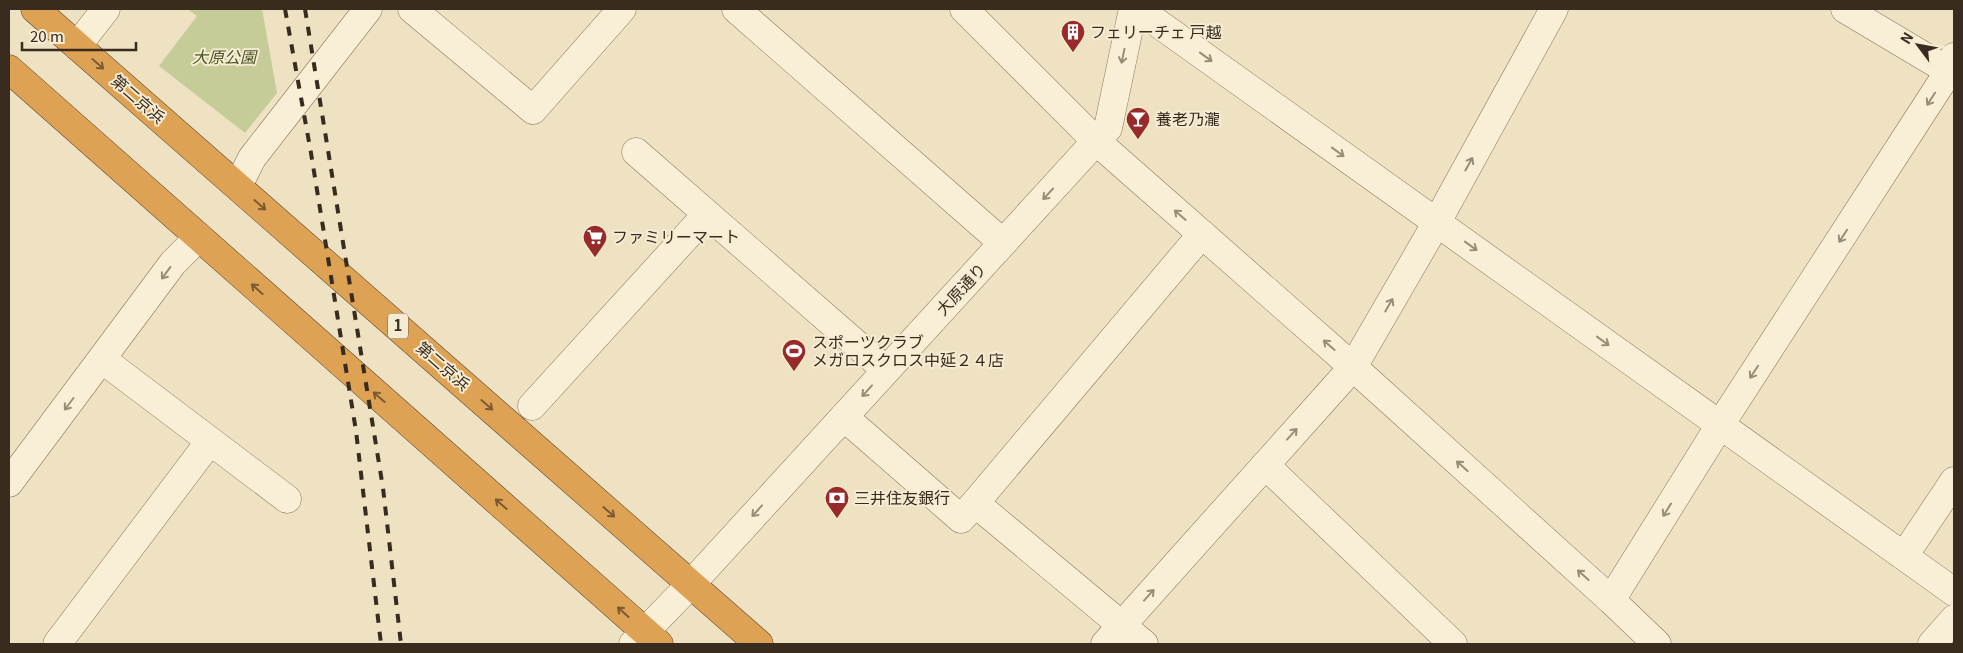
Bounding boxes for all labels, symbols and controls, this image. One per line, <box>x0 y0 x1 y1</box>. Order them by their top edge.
building icon: フェリーチェ 戸越 <box>1060 19 1086 53</box>
place label: フェリーチェ 戸越 <box>1090 19 1222 43</box>
scale bar <box>22 20 136 52</box>
north arrow <box>1893 20 1943 70</box>
text: 20 m <box>30 25 64 46</box>
text: N <box>1895 28 1917 47</box>
park label: 大原公園 <box>192 44 258 68</box>
one-way arrow <box>1118 48 1127 64</box>
one-way arrow <box>1199 52 1212 63</box>
one-way arrow <box>91 58 104 69</box>
street label: 第二京浜 <box>107 68 171 128</box>
one-way arrow <box>1925 92 1935 106</box>
bar icon: 養老乃瀧 <box>1125 106 1151 140</box>
place label: 養老乃瀧 <box>1156 106 1220 130</box>
one-way arrow <box>1331 147 1345 157</box>
one-way arrow <box>1465 157 1475 171</box>
one-way arrow <box>1042 188 1054 200</box>
one-way arrow <box>254 199 267 211</box>
one-way arrow <box>1174 209 1187 221</box>
supermarket icon: ファミリーマート <box>582 224 608 258</box>
place label: ファミリーマート <box>612 224 740 248</box>
one-way arrow <box>1837 228 1847 242</box>
one-way arrow <box>1464 241 1477 252</box>
street label: 大原通り <box>930 257 991 320</box>
one-way arrow <box>161 266 171 280</box>
one-way arrow <box>251 284 264 295</box>
one-way arrow <box>1385 299 1395 313</box>
road number: 1 <box>388 314 408 338</box>
place label: スポーツクラブ メガロスクロス中延２４店 <box>812 329 1004 371</box>
street label: 第二京浜 <box>412 335 476 395</box>
one-way arrow <box>1596 336 1610 346</box>
sports icon: スポーツクラブ メガロスクロス中延２４店 <box>781 338 807 372</box>
one-way arrow <box>1322 340 1335 351</box>
one-way arrow <box>1749 365 1759 379</box>
one-way arrow <box>861 385 873 398</box>
one-way arrow <box>372 391 385 403</box>
one-way arrow <box>64 397 74 411</box>
one-way arrow <box>481 399 494 411</box>
one-way arrow <box>1286 428 1298 441</box>
one-way arrow <box>1456 460 1469 472</box>
bank icon: 三井住友銀行 <box>824 485 850 519</box>
place label: 三井住友銀行 <box>854 485 950 509</box>
one-way arrow <box>494 498 507 510</box>
one-way arrow <box>1662 502 1672 516</box>
one-way arrow <box>751 505 763 518</box>
one-way arrow <box>603 507 616 518</box>
one-way arrow <box>1576 569 1589 581</box>
one-way arrow <box>1143 589 1154 602</box>
one-way arrow <box>616 606 629 618</box>

